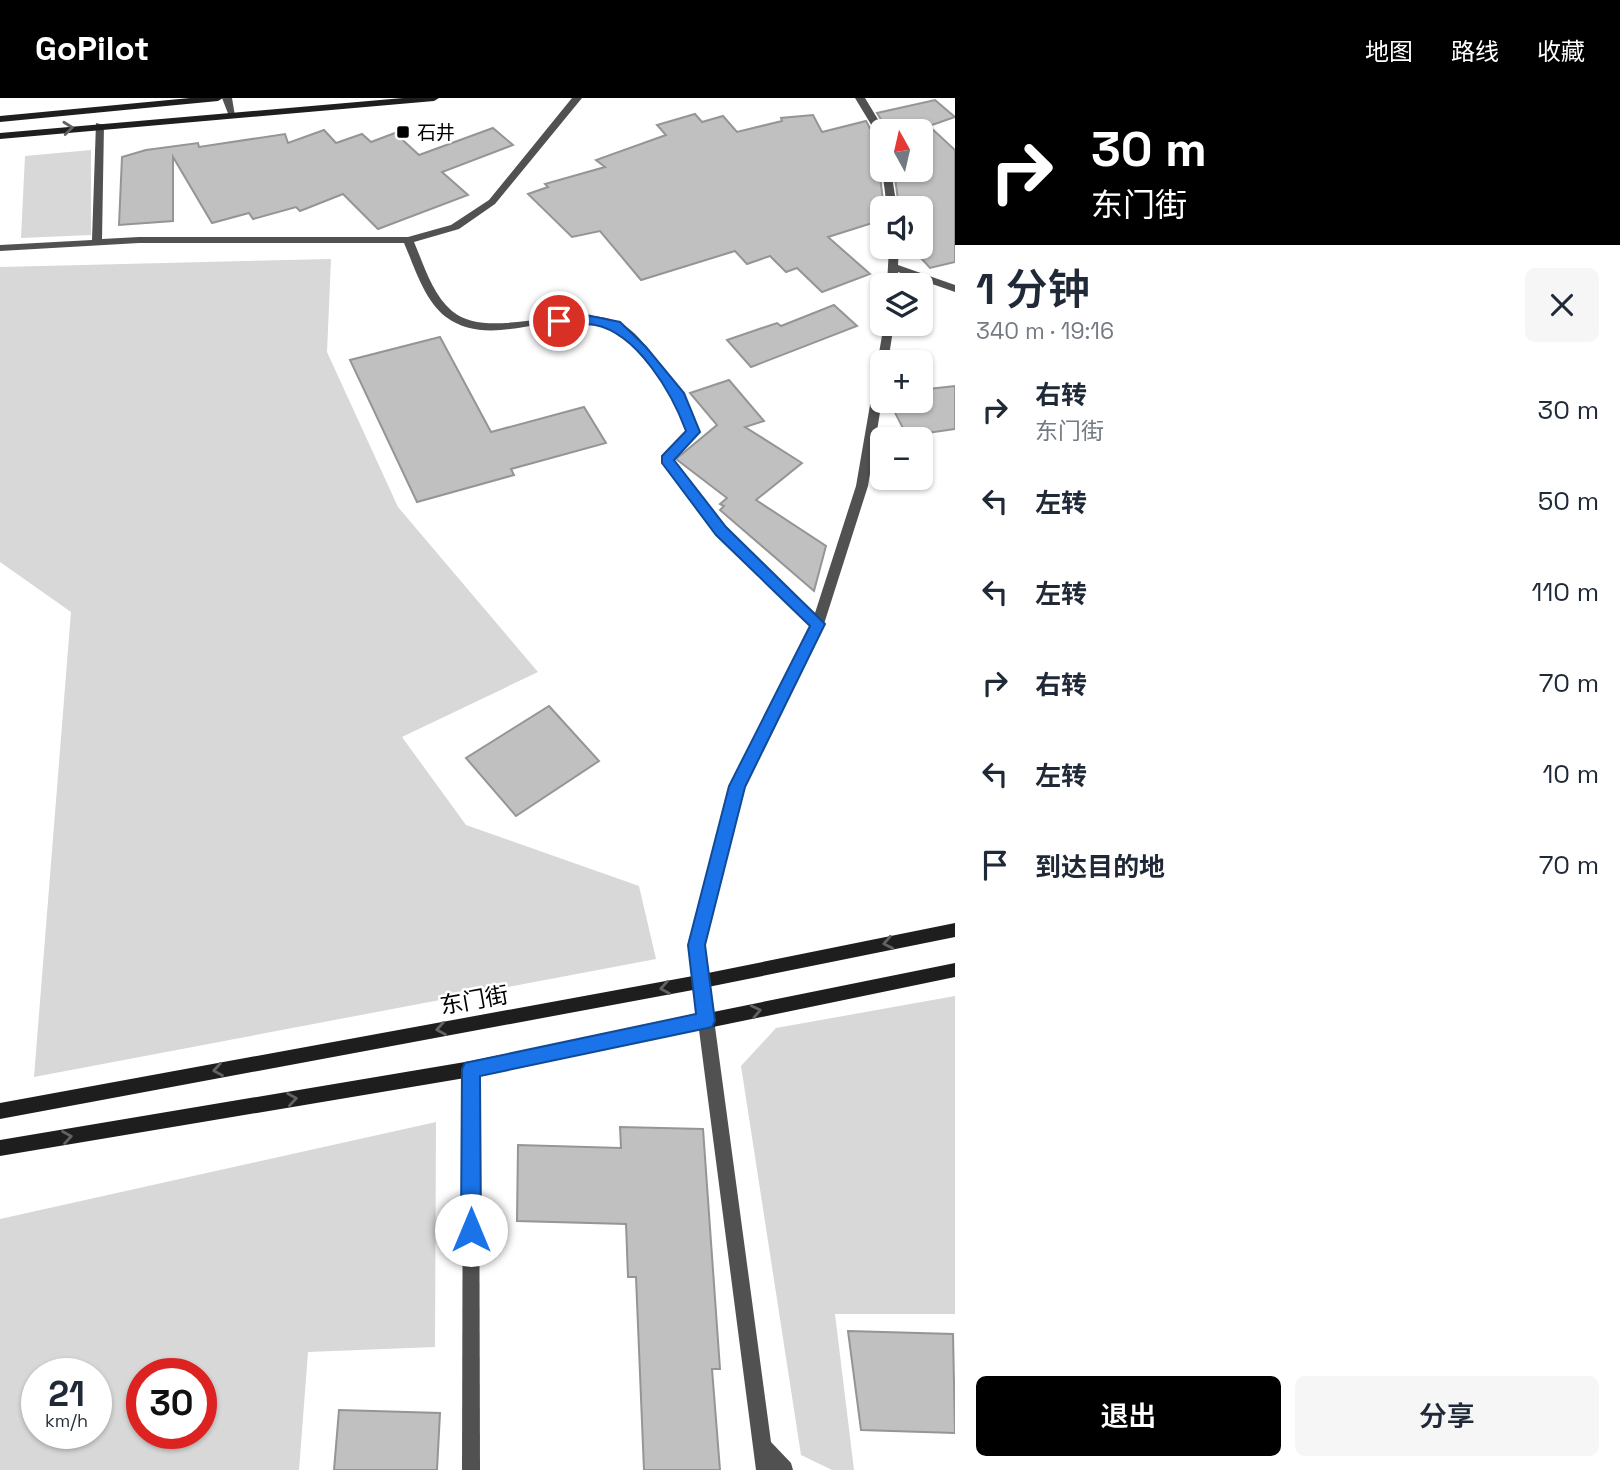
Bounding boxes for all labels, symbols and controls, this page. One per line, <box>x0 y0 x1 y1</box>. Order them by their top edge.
text: GoPilot <box>35 28 149 70</box>
text: 地图 <box>1365 36 1413 67</box>
text: 路线 <box>1451 36 1499 67</box>
text: 收藏 <box>1537 36 1585 67</box>
text: 30 m <box>1091 118 1207 180</box>
north arrow <box>870 119 933 182</box>
map controls <box>870 119 933 490</box>
place label: 石井 <box>417 120 455 145</box>
one-way arrow <box>62 121 74 136</box>
marker: 石井 <box>395 124 411 140</box>
icon: right <box>976 126 1067 217</box>
text: 东门街 <box>1091 185 1187 225</box>
button: sound <box>870 196 933 259</box>
text: 1 分钟 <box>976 263 1090 316</box>
button: close <box>1525 268 1599 342</box>
button: layers <box>870 273 933 336</box>
pin <box>529 291 589 351</box>
icon: arrive <box>540 302 578 340</box>
text: 340 m · 19:16 <box>976 316 1114 346</box>
button: + <box>870 350 933 413</box>
text: 右转 <box>1035 378 1087 412</box>
icon: right <box>976 391 1014 429</box>
text: 30 m <box>1538 393 1599 427</box>
text: 东门街 <box>1035 416 1104 446</box>
button: − <box>870 427 933 490</box>
icon: left <box>976 482 1014 520</box>
text: 50 m <box>1538 484 1599 518</box>
text: 左转 <box>1035 486 1087 520</box>
icon: left <box>976 573 1014 611</box>
text: 110 m <box>1532 575 1599 609</box>
text: 左转 <box>1035 577 1087 611</box>
icon: right <box>976 664 1014 702</box>
text: 70 m <box>1539 666 1599 700</box>
text: 右转 <box>1035 668 1087 702</box>
icon: left <box>976 755 1014 793</box>
text: 10 m <box>1542 757 1599 791</box>
text: 左转 <box>1035 759 1087 793</box>
icon: arrive <box>976 846 1014 884</box>
text: 70 m <box>1539 848 1599 882</box>
text: 到达目的地 <box>1035 850 1165 884</box>
one-way arrow <box>882 935 894 950</box>
street label: 东门街 <box>437 979 511 1021</box>
one-way arrow <box>659 980 671 995</box>
one-way arrow <box>750 1004 762 1019</box>
one-way arrow <box>435 1021 447 1036</box>
one-way arrow <box>212 1062 224 1077</box>
one-way arrow <box>286 1092 298 1107</box>
one-way arrow <box>61 1130 73 1145</box>
position arrow <box>434 1193 508 1267</box>
speed limit sign: 30 <box>126 1358 217 1449</box>
text: 21 <box>48 1372 85 1416</box>
button: 退出 <box>976 1376 1281 1456</box>
button: 分享 <box>1295 1376 1599 1456</box>
text: km/h <box>45 1409 88 1432</box>

